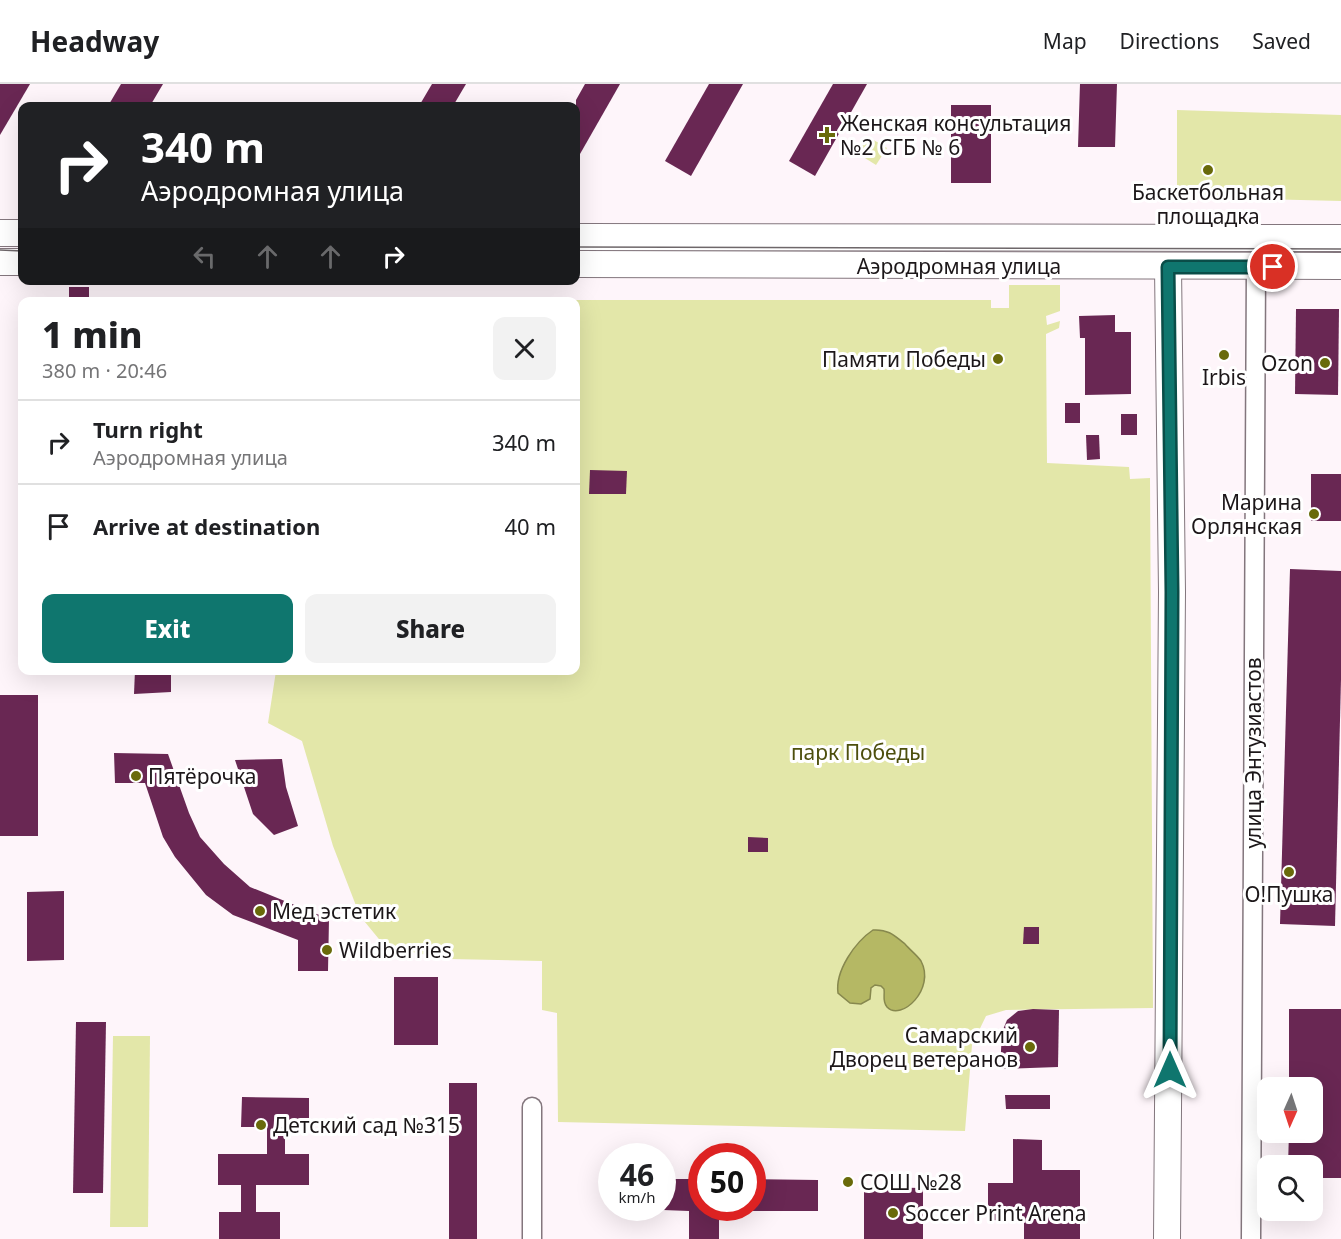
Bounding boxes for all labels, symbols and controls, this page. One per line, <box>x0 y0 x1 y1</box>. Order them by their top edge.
text: Headway <box>30 22 159 60</box>
text: Map <box>1043 27 1087 55</box>
text: Directions <box>1120 27 1219 55</box>
text: Saved <box>1252 27 1311 55</box>
place label: Женская консультация №2 СГБ № 6 <box>840 109 1071 161</box>
text: 340 m <box>141 118 265 175</box>
icon: right <box>42 126 120 204</box>
marker: Женская консультация №2 СГБ № 6 <box>818 126 836 144</box>
marker: Баскетбольная площадка <box>1201 163 1215 177</box>
text: Аэродромная улица <box>141 172 404 209</box>
place label: Баскетбольная площадка <box>1132 178 1284 230</box>
icon: left <box>188 240 221 273</box>
icon: ahead <box>251 240 284 273</box>
icon: ahead <box>314 240 347 273</box>
icon: right <box>377 240 410 273</box>
pin <box>1247 241 1298 292</box>
icon: arrive <box>1256 250 1289 283</box>
street label: Аэродромная улица <box>857 252 1061 280</box>
text: 1 min <box>42 310 143 359</box>
button: close <box>493 317 556 380</box>
place label: Памяти Победы <box>822 345 986 373</box>
marker: Irbis <box>1217 348 1231 362</box>
place label: Ozon <box>1261 349 1313 377</box>
marker: Памяти Победы <box>991 352 1005 366</box>
marker: Ozon <box>1318 356 1332 370</box>
text: 380 m · 20:46 <box>42 357 167 384</box>
place label: Irbis <box>1202 363 1246 391</box>
text: Turn right <box>93 414 203 444</box>
icon: right <box>42 426 75 459</box>
text: 340 m <box>492 427 556 457</box>
text: Аэродромная улица <box>93 444 288 471</box>
place label: Марина Орлянская <box>1191 488 1302 540</box>
marker: Марина Орлянская <box>1307 507 1321 521</box>
icon: arrive <box>42 510 75 543</box>
text: Arrive at destination <box>93 511 320 541</box>
text: 40 m <box>505 511 556 541</box>
button: Exit <box>42 594 293 663</box>
button: Share <box>305 594 556 663</box>
street label: улица Энтузиастов <box>1239 657 1267 849</box>
park label: парк Победы <box>791 738 925 766</box>
place label: Пятёрочка <box>148 762 256 790</box>
marker: Пятёрочка <box>129 769 143 783</box>
marker: О!Пушка <box>1282 865 1296 879</box>
place label: О!Пушка <box>1245 880 1333 908</box>
place label: Мед эстетик <box>272 897 396 925</box>
marker: Мед эстетик <box>253 904 267 918</box>
place label: Wildberries <box>339 936 452 964</box>
marker: Wildberries <box>320 943 334 957</box>
place label: Самарский Дворец ветеранов <box>830 1021 1018 1073</box>
position arrow <box>1138 1038 1202 1102</box>
marker: Самарский Дворец ветеранов <box>1023 1040 1037 1054</box>
north arrow <box>1257 1077 1323 1143</box>
map controls <box>1257 1077 1323 1221</box>
place label: Детский сад №315 <box>273 1111 460 1139</box>
marker: Детский сад №315 <box>254 1118 268 1132</box>
speed limit sign: 50 <box>688 1143 766 1221</box>
text: 46 <box>620 1154 654 1195</box>
button: search <box>1257 1155 1323 1221</box>
place label: СОШ №28 <box>860 1168 962 1196</box>
marker: СОШ №28 <box>841 1175 855 1189</box>
text: km/h <box>619 1187 655 1207</box>
place label: Soccer Print Arena <box>905 1199 1086 1227</box>
marker: Soccer Print Arena <box>886 1206 900 1220</box>

